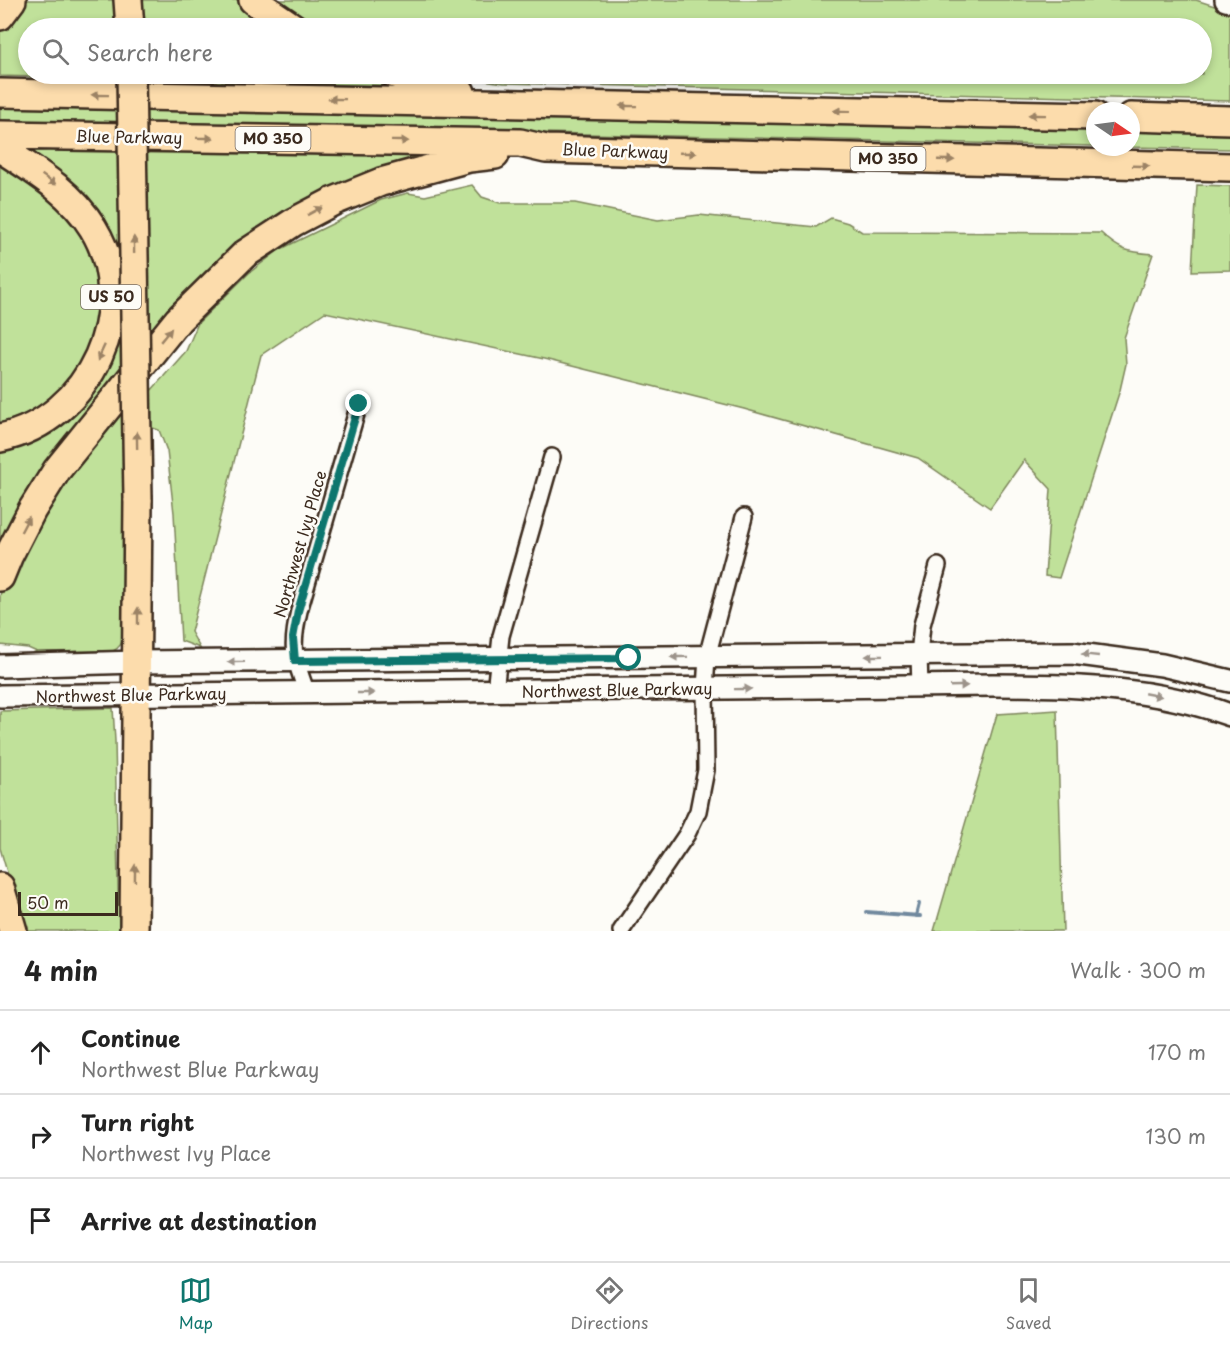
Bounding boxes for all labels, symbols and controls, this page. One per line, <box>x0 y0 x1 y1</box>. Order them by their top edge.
search box <box>18 18 1212 84</box>
icon: search <box>39 35 72 68</box>
text: Search here <box>87 35 213 68</box>
one-way arrow <box>90 90 109 99</box>
one-way arrow <box>327 95 346 104</box>
one-way arrow <box>619 101 638 110</box>
north arrow <box>1086 102 1140 156</box>
one-way arrow <box>832 106 851 115</box>
one-way arrow <box>1027 110 1046 120</box>
street label: Blue Parkway <box>75 123 183 149</box>
road number: MO 350 <box>236 127 310 151</box>
one-way arrow <box>196 133 215 143</box>
one-way arrow <box>391 136 410 146</box>
street label: Blue Parkway <box>561 136 669 164</box>
road number: MO 350 <box>850 147 926 171</box>
one-way arrow <box>679 148 698 158</box>
one-way arrow <box>937 156 956 165</box>
one-way arrow <box>1132 161 1151 171</box>
one-way arrow <box>40 174 56 186</box>
one-way arrow <box>306 207 324 217</box>
one-way arrow <box>129 236 139 255</box>
road number: US 50 <box>81 285 141 309</box>
one-way arrow <box>160 327 173 343</box>
one-way arrow <box>96 344 105 361</box>
route end <box>345 390 371 416</box>
one-way arrow <box>132 431 142 450</box>
street label: Northwest Ivy Place <box>267 467 332 620</box>
one-way arrow <box>20 516 30 533</box>
one-way arrow <box>133 607 143 626</box>
route start <box>615 644 641 670</box>
one-way arrow <box>1081 650 1100 660</box>
one-way arrow <box>865 651 884 661</box>
one-way arrow <box>670 653 689 662</box>
one-way arrow <box>227 657 246 666</box>
street label: Northwest Blue Parkway <box>521 675 713 703</box>
street label: Northwest Blue Parkway <box>35 680 227 708</box>
one-way arrow <box>949 681 968 690</box>
one-way arrow <box>733 684 752 694</box>
one-way arrow <box>356 688 375 698</box>
one-way arrow <box>1144 691 1163 700</box>
one-way arrow <box>130 863 140 882</box>
scale bar <box>18 889 118 916</box>
text: 50 m <box>27 890 68 914</box>
text: 4 min <box>24 951 98 990</box>
text: Walk · 300 m <box>1070 955 1206 985</box>
text: Continue <box>81 1021 180 1054</box>
icon: ahead <box>24 1036 57 1069</box>
text: 170 m <box>1148 1037 1206 1067</box>
text: Northwest Blue Parkway <box>81 1054 319 1084</box>
text: Turn right <box>81 1105 194 1138</box>
icon: right <box>24 1120 57 1153</box>
text: 130 m <box>1146 1121 1206 1151</box>
text: Northwest Ivy Place <box>81 1138 271 1168</box>
icon: arrive <box>24 1204 57 1237</box>
text: Arrive at destination <box>81 1204 317 1237</box>
tab: Map <box>179 1274 213 1334</box>
tab: Directions <box>570 1274 648 1334</box>
tab: Saved <box>1006 1274 1051 1334</box>

